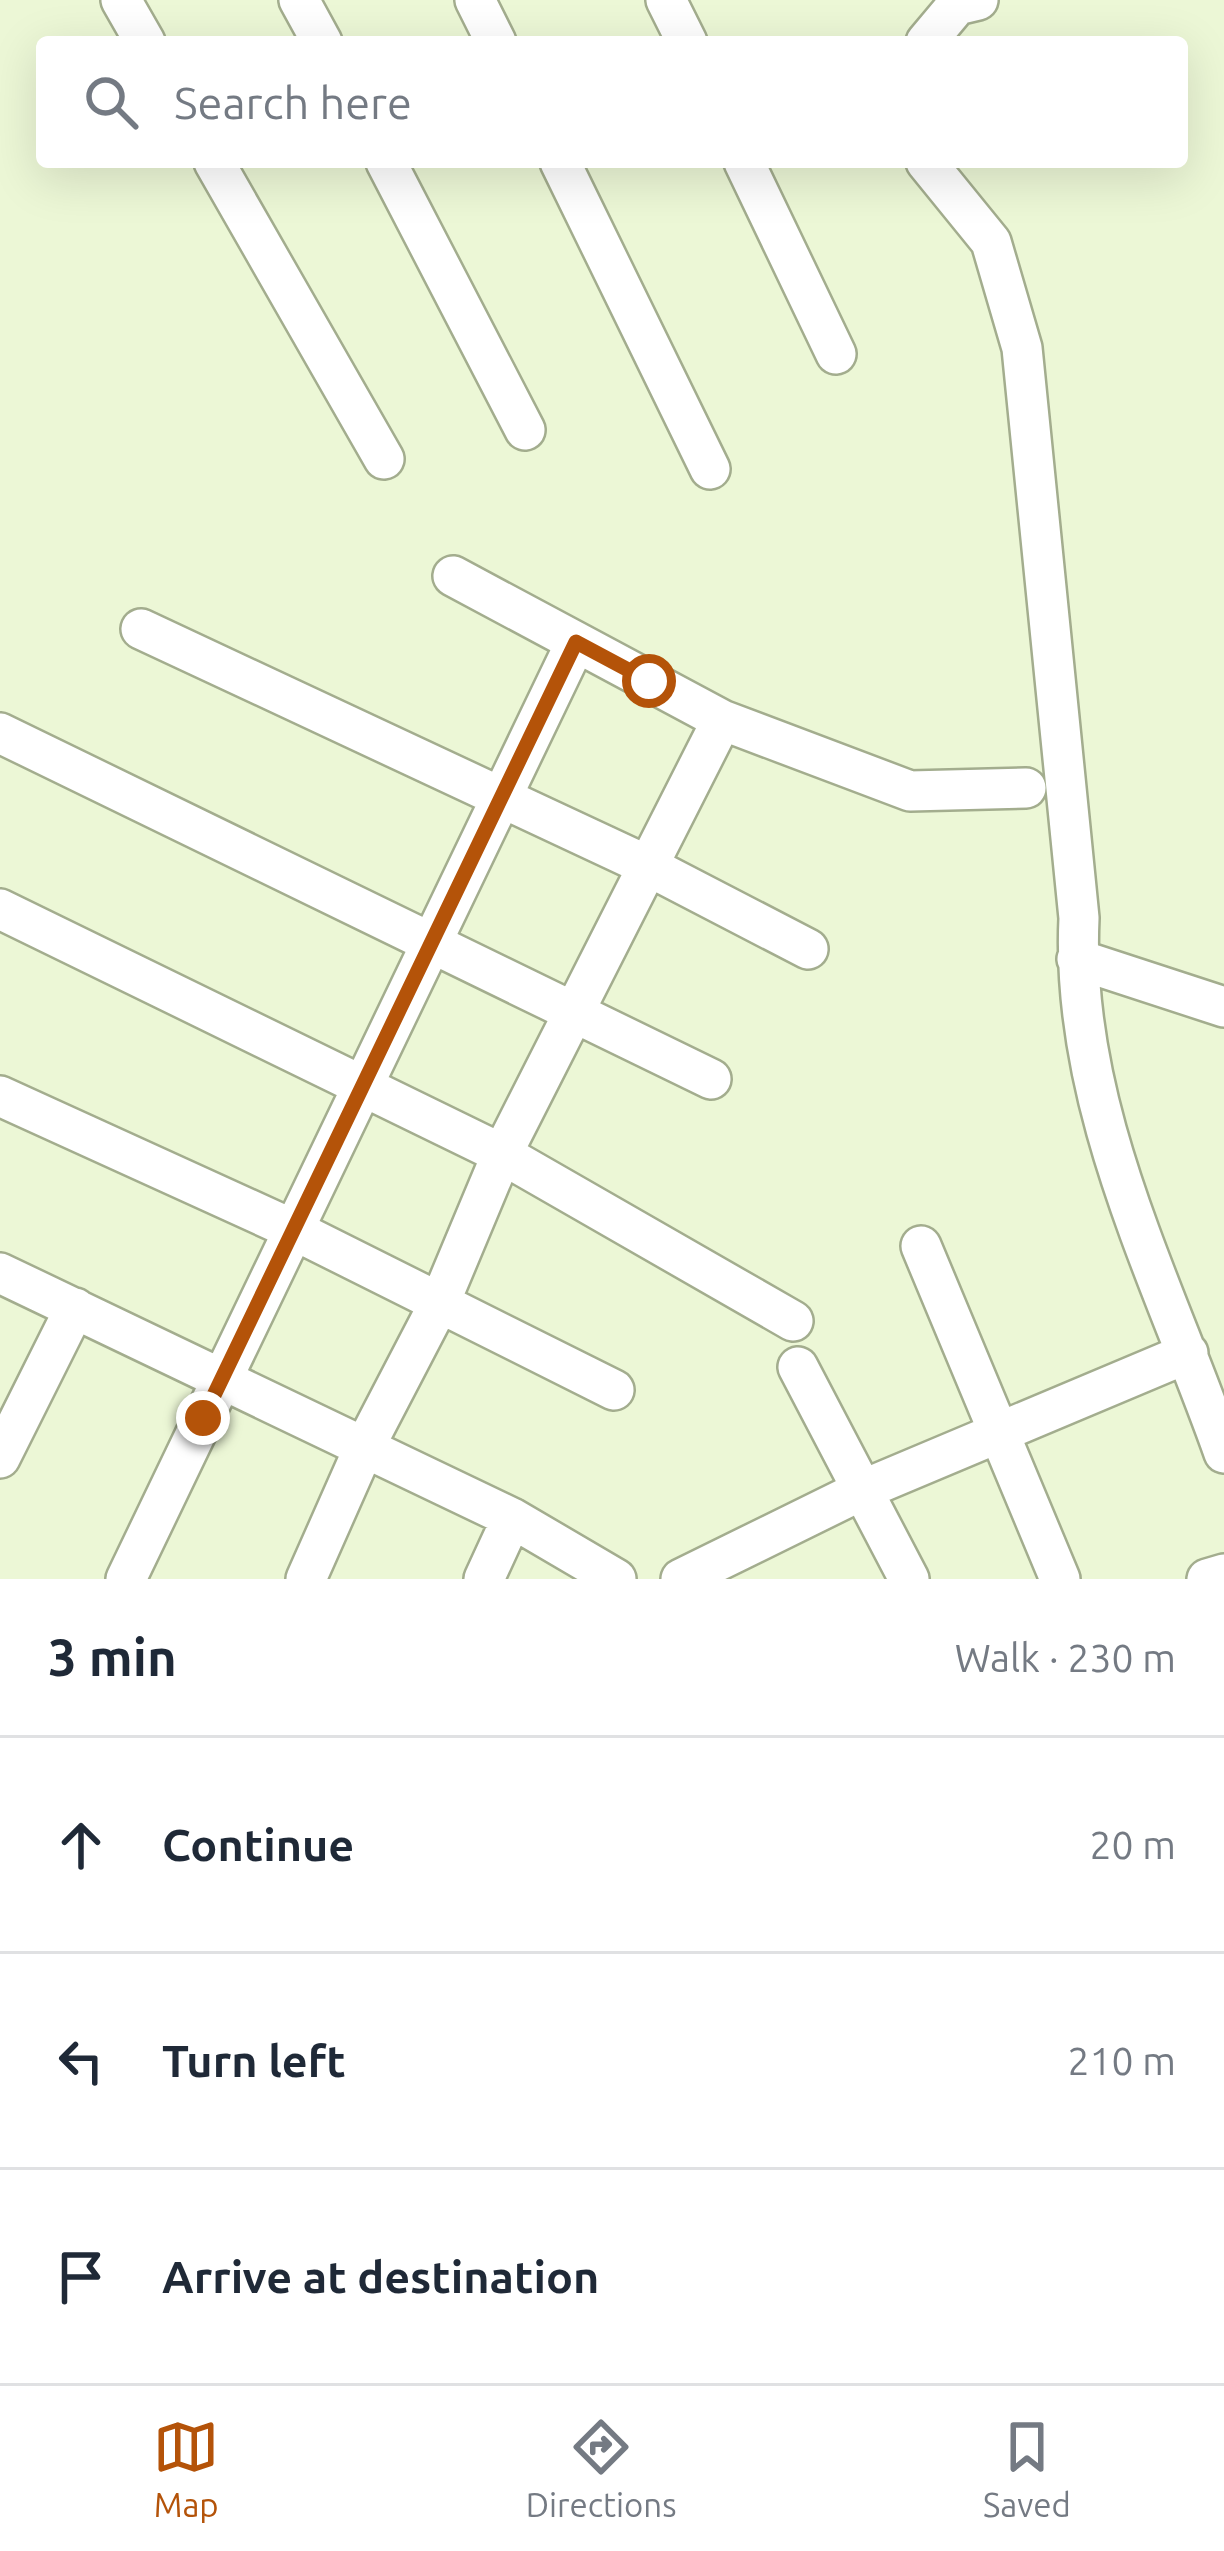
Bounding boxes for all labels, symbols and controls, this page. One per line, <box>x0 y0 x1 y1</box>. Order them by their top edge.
search box <box>36 36 1188 168</box>
icon: search <box>78 69 144 135</box>
text: Search here <box>174 77 412 128</box>
route start <box>622 654 676 708</box>
route end <box>176 1391 230 1445</box>
text: 3 min <box>48 1628 177 1686</box>
text: Walk · 230 m <box>955 1636 1176 1679</box>
icon: ahead <box>48 1812 114 1878</box>
text: Continue <box>162 1819 354 1870</box>
text: 20 m <box>1089 1823 1176 1866</box>
icon: left <box>48 2028 114 2094</box>
text: Turn left <box>162 2035 346 2086</box>
text: 210 m <box>1067 2039 1176 2082</box>
icon: arrive <box>48 2244 114 2310</box>
text: Arrive at destination <box>162 2251 599 2302</box>
tab: Map <box>153 2414 219 2523</box>
tab: Directions <box>526 2414 676 2523</box>
tab: Saved <box>983 2414 1071 2523</box>

